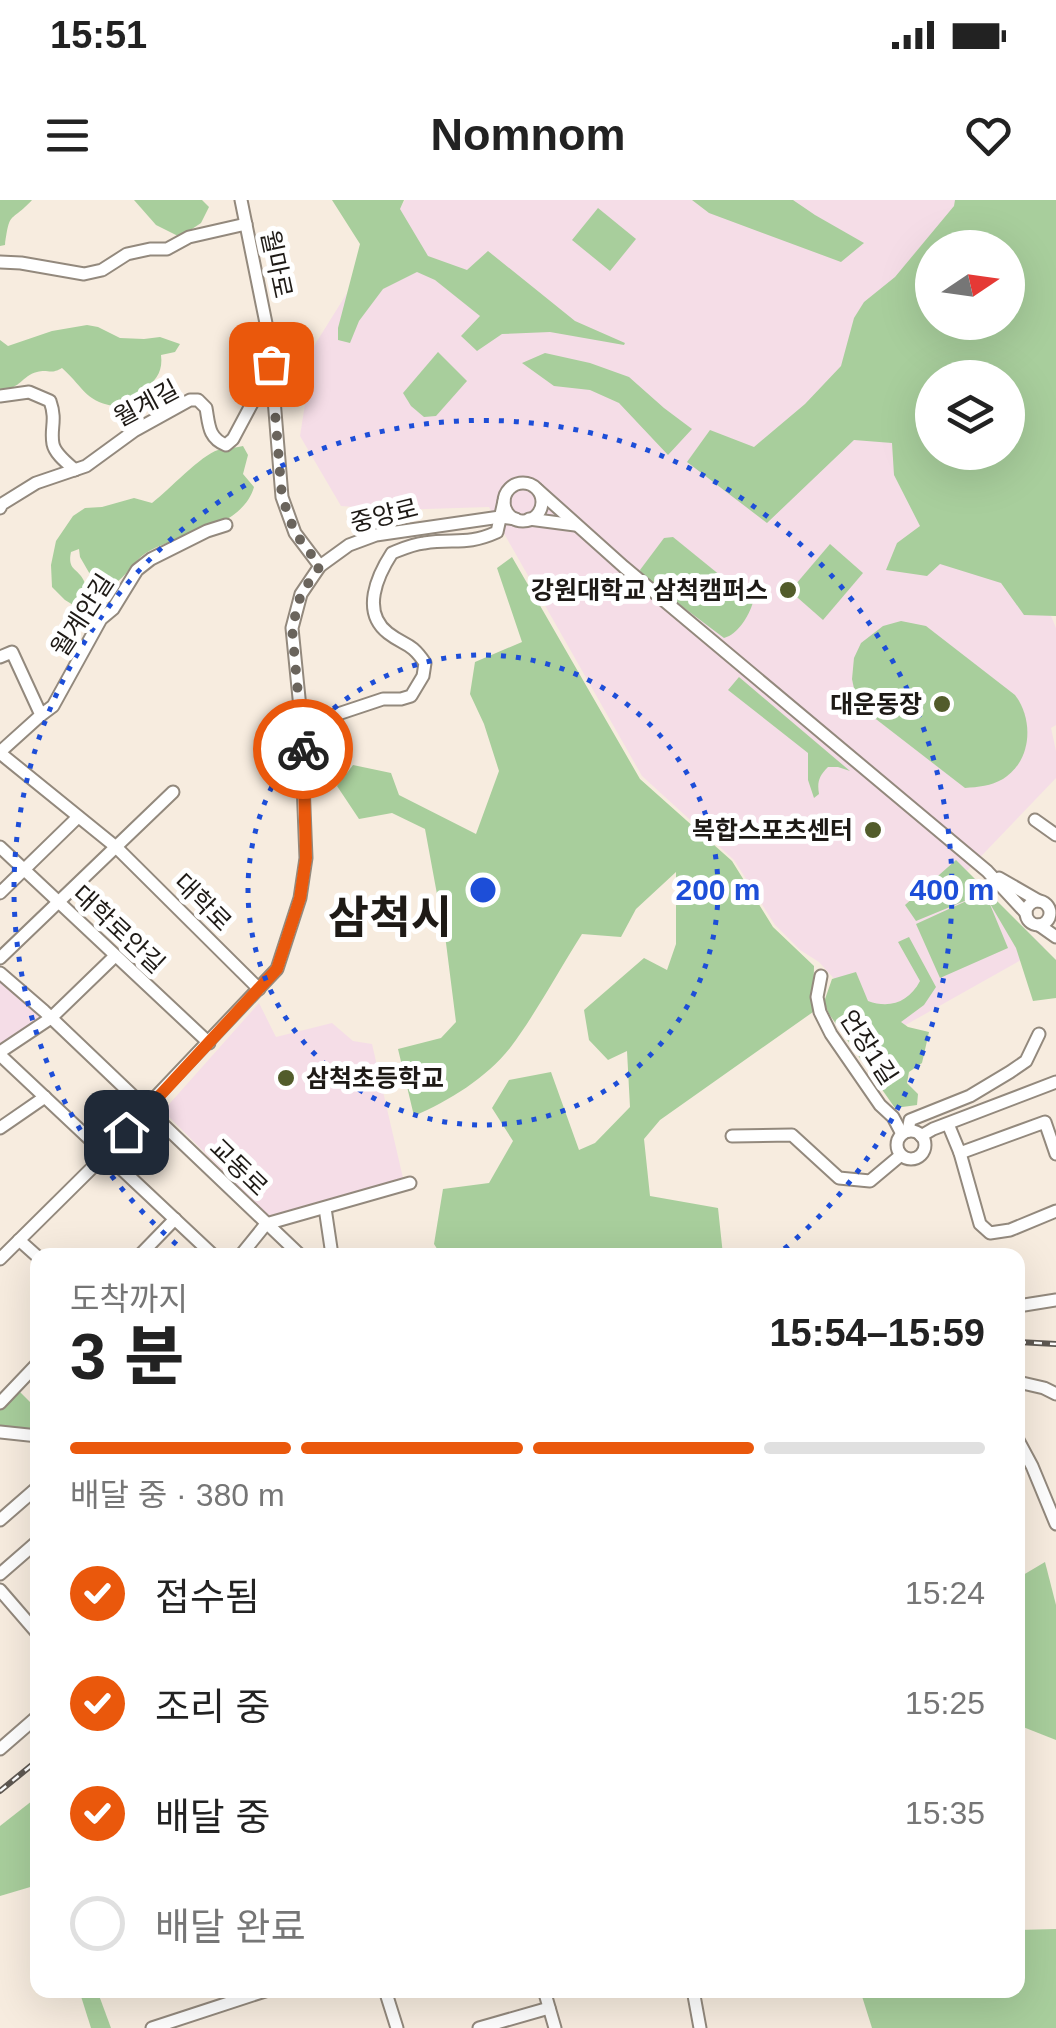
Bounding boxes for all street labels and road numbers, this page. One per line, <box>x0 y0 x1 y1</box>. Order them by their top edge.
street label: 월마로 <box>256 227 298 301</box>
street label: 월계길 <box>109 374 183 432</box>
street label: 중앙로 <box>347 493 421 537</box>
street label: 월계안길 <box>45 569 119 661</box>
street label: 대학로 <box>169 868 237 936</box>
street label: 대학로안길 <box>67 880 171 978</box>
street label: 언장1길 <box>835 1005 903 1089</box>
street label: 교동로 <box>204 1133 274 1201</box>

